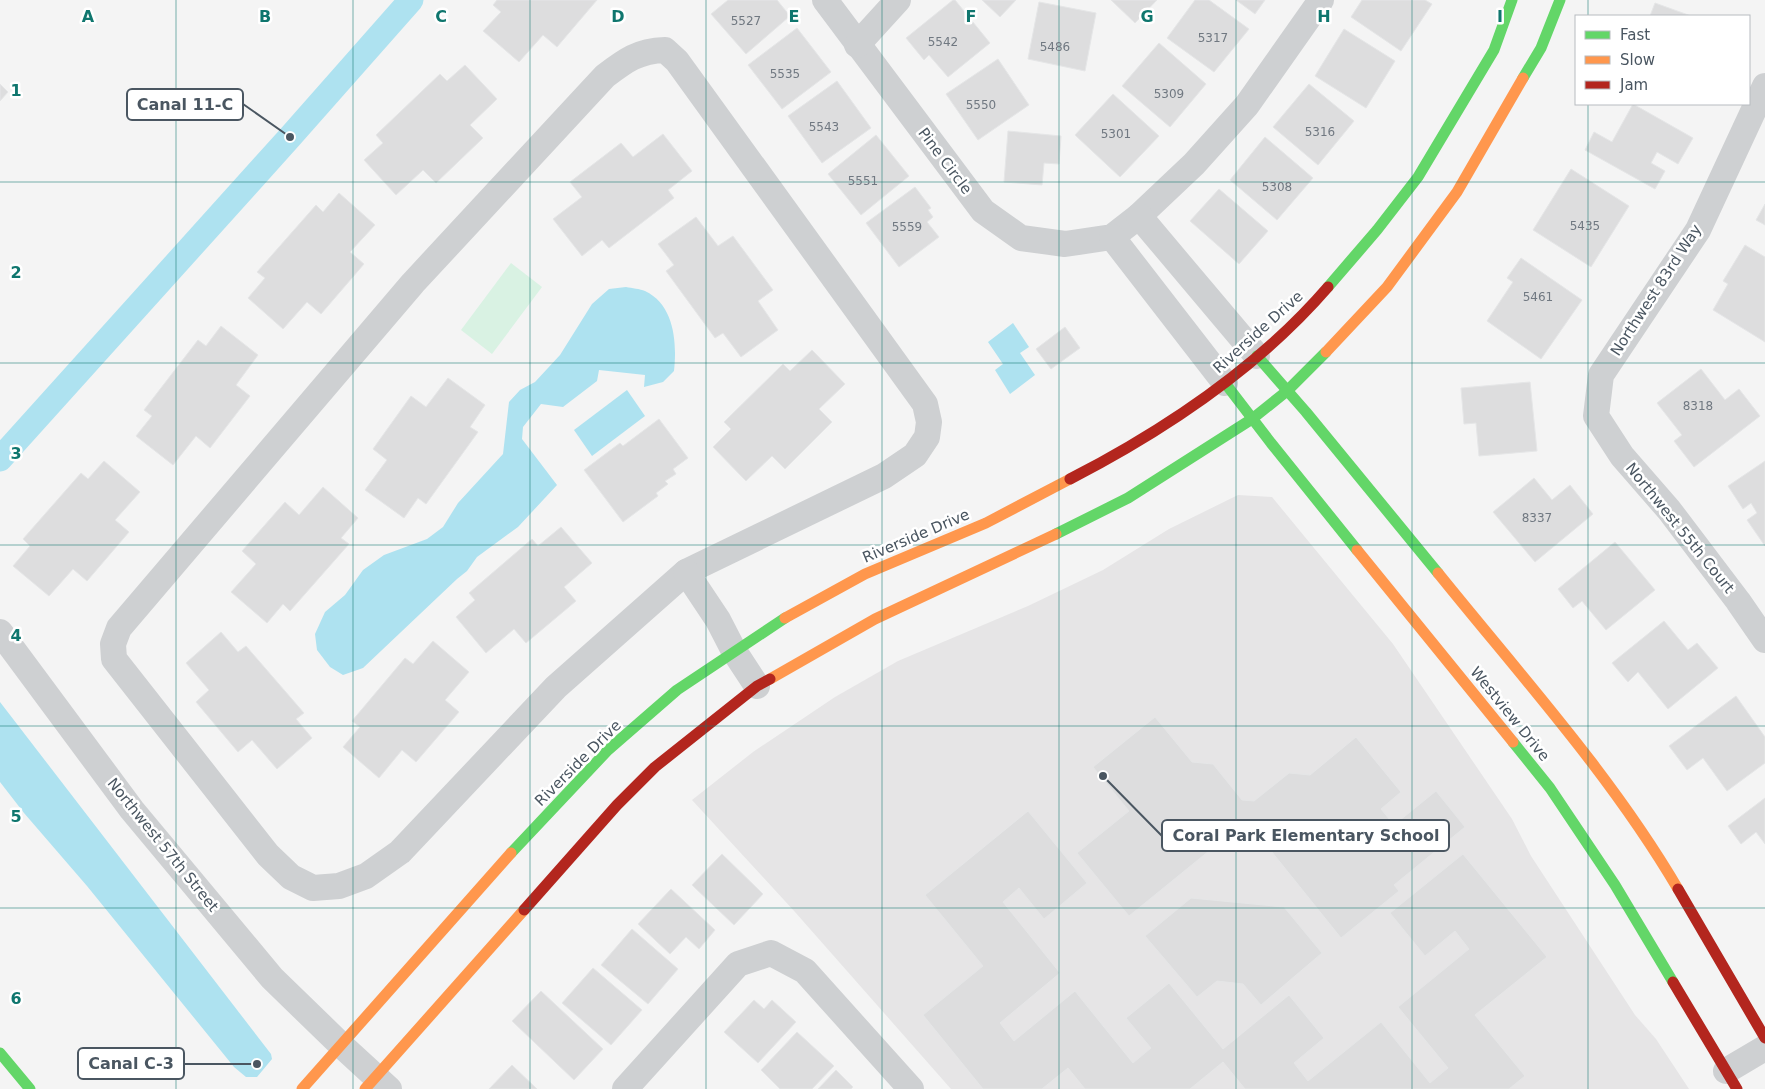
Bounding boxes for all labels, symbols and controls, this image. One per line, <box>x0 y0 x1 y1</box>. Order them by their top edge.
text: A <box>82 7 95 26</box>
text: B <box>259 7 271 26</box>
text: C <box>435 7 447 26</box>
text: D <box>611 7 625 26</box>
text: E <box>789 7 799 26</box>
text: F <box>966 7 976 26</box>
text: G <box>1140 7 1154 26</box>
text: H <box>1317 7 1331 26</box>
text: I <box>1497 7 1503 26</box>
house number: 5527 <box>731 14 761 28</box>
legend <box>1575 15 1750 105</box>
text: Fast <box>1620 26 1650 44</box>
house number: 5317 <box>1198 31 1228 45</box>
house number: 5542 <box>928 35 958 49</box>
house number: 5486 <box>1040 40 1070 54</box>
text: Slow <box>1620 51 1655 69</box>
house number: 5535 <box>770 67 800 81</box>
text: Jam <box>1619 76 1648 94</box>
text: 1 <box>10 81 22 100</box>
house number: 5309 <box>1154 87 1184 101</box>
callout: Canal 11-C <box>127 89 243 120</box>
text: Canal 11-C <box>137 95 233 114</box>
house number: 5550 <box>966 98 996 112</box>
house number: 5543 <box>809 120 839 134</box>
street label: Pine Circle <box>914 124 976 198</box>
house number: 5316 <box>1305 125 1335 139</box>
house number: 5301 <box>1101 127 1131 141</box>
house number: 5551 <box>848 174 878 188</box>
house number: 5308 <box>1262 180 1292 194</box>
house number: 5435 <box>1570 219 1600 233</box>
house number: 5559 <box>892 220 922 234</box>
street label: Northwest 83rd Way <box>1607 221 1705 359</box>
text: 2 <box>10 263 22 282</box>
street label: Riverside Drive <box>1209 287 1307 377</box>
house number: 5461 <box>1523 290 1553 304</box>
house number: 8318 <box>1683 399 1713 413</box>
text: 3 <box>10 444 22 463</box>
street label: Northwest 55th Court <box>1622 459 1738 597</box>
street label: Riverside Drive <box>860 505 972 567</box>
house number: 8337 <box>1522 511 1552 525</box>
text: 4 <box>10 626 22 645</box>
street label: Westview Drive <box>1466 663 1554 765</box>
street label: Riverside Drive <box>531 716 625 810</box>
street label: Northwest 57th Street <box>104 775 223 916</box>
text: 5 <box>10 807 22 826</box>
callout: Coral Park Elementary School <box>1162 820 1449 851</box>
text: Coral Park Elementary School <box>1172 826 1440 845</box>
text: 6 <box>10 989 22 1008</box>
callout: Canal C-3 <box>78 1048 184 1079</box>
text: Canal C-3 <box>88 1054 174 1073</box>

